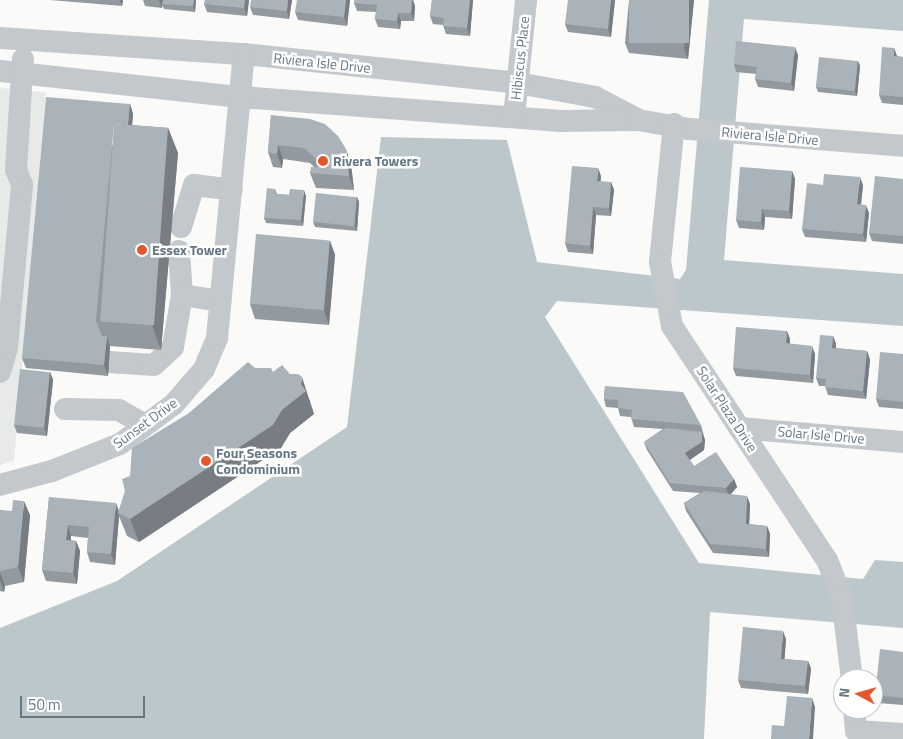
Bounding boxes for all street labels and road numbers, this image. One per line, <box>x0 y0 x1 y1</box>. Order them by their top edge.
street label: Hibiscus Place <box>507 15 533 101</box>
street label: Riviera Isle Drive <box>273 50 371 76</box>
street label: Riviera Isle Drive <box>721 123 819 149</box>
street label: Solar Plaza Drive <box>693 363 761 455</box>
street label: Sunset Drive <box>110 394 180 452</box>
street label: Solar Isle Drive <box>777 423 865 447</box>

